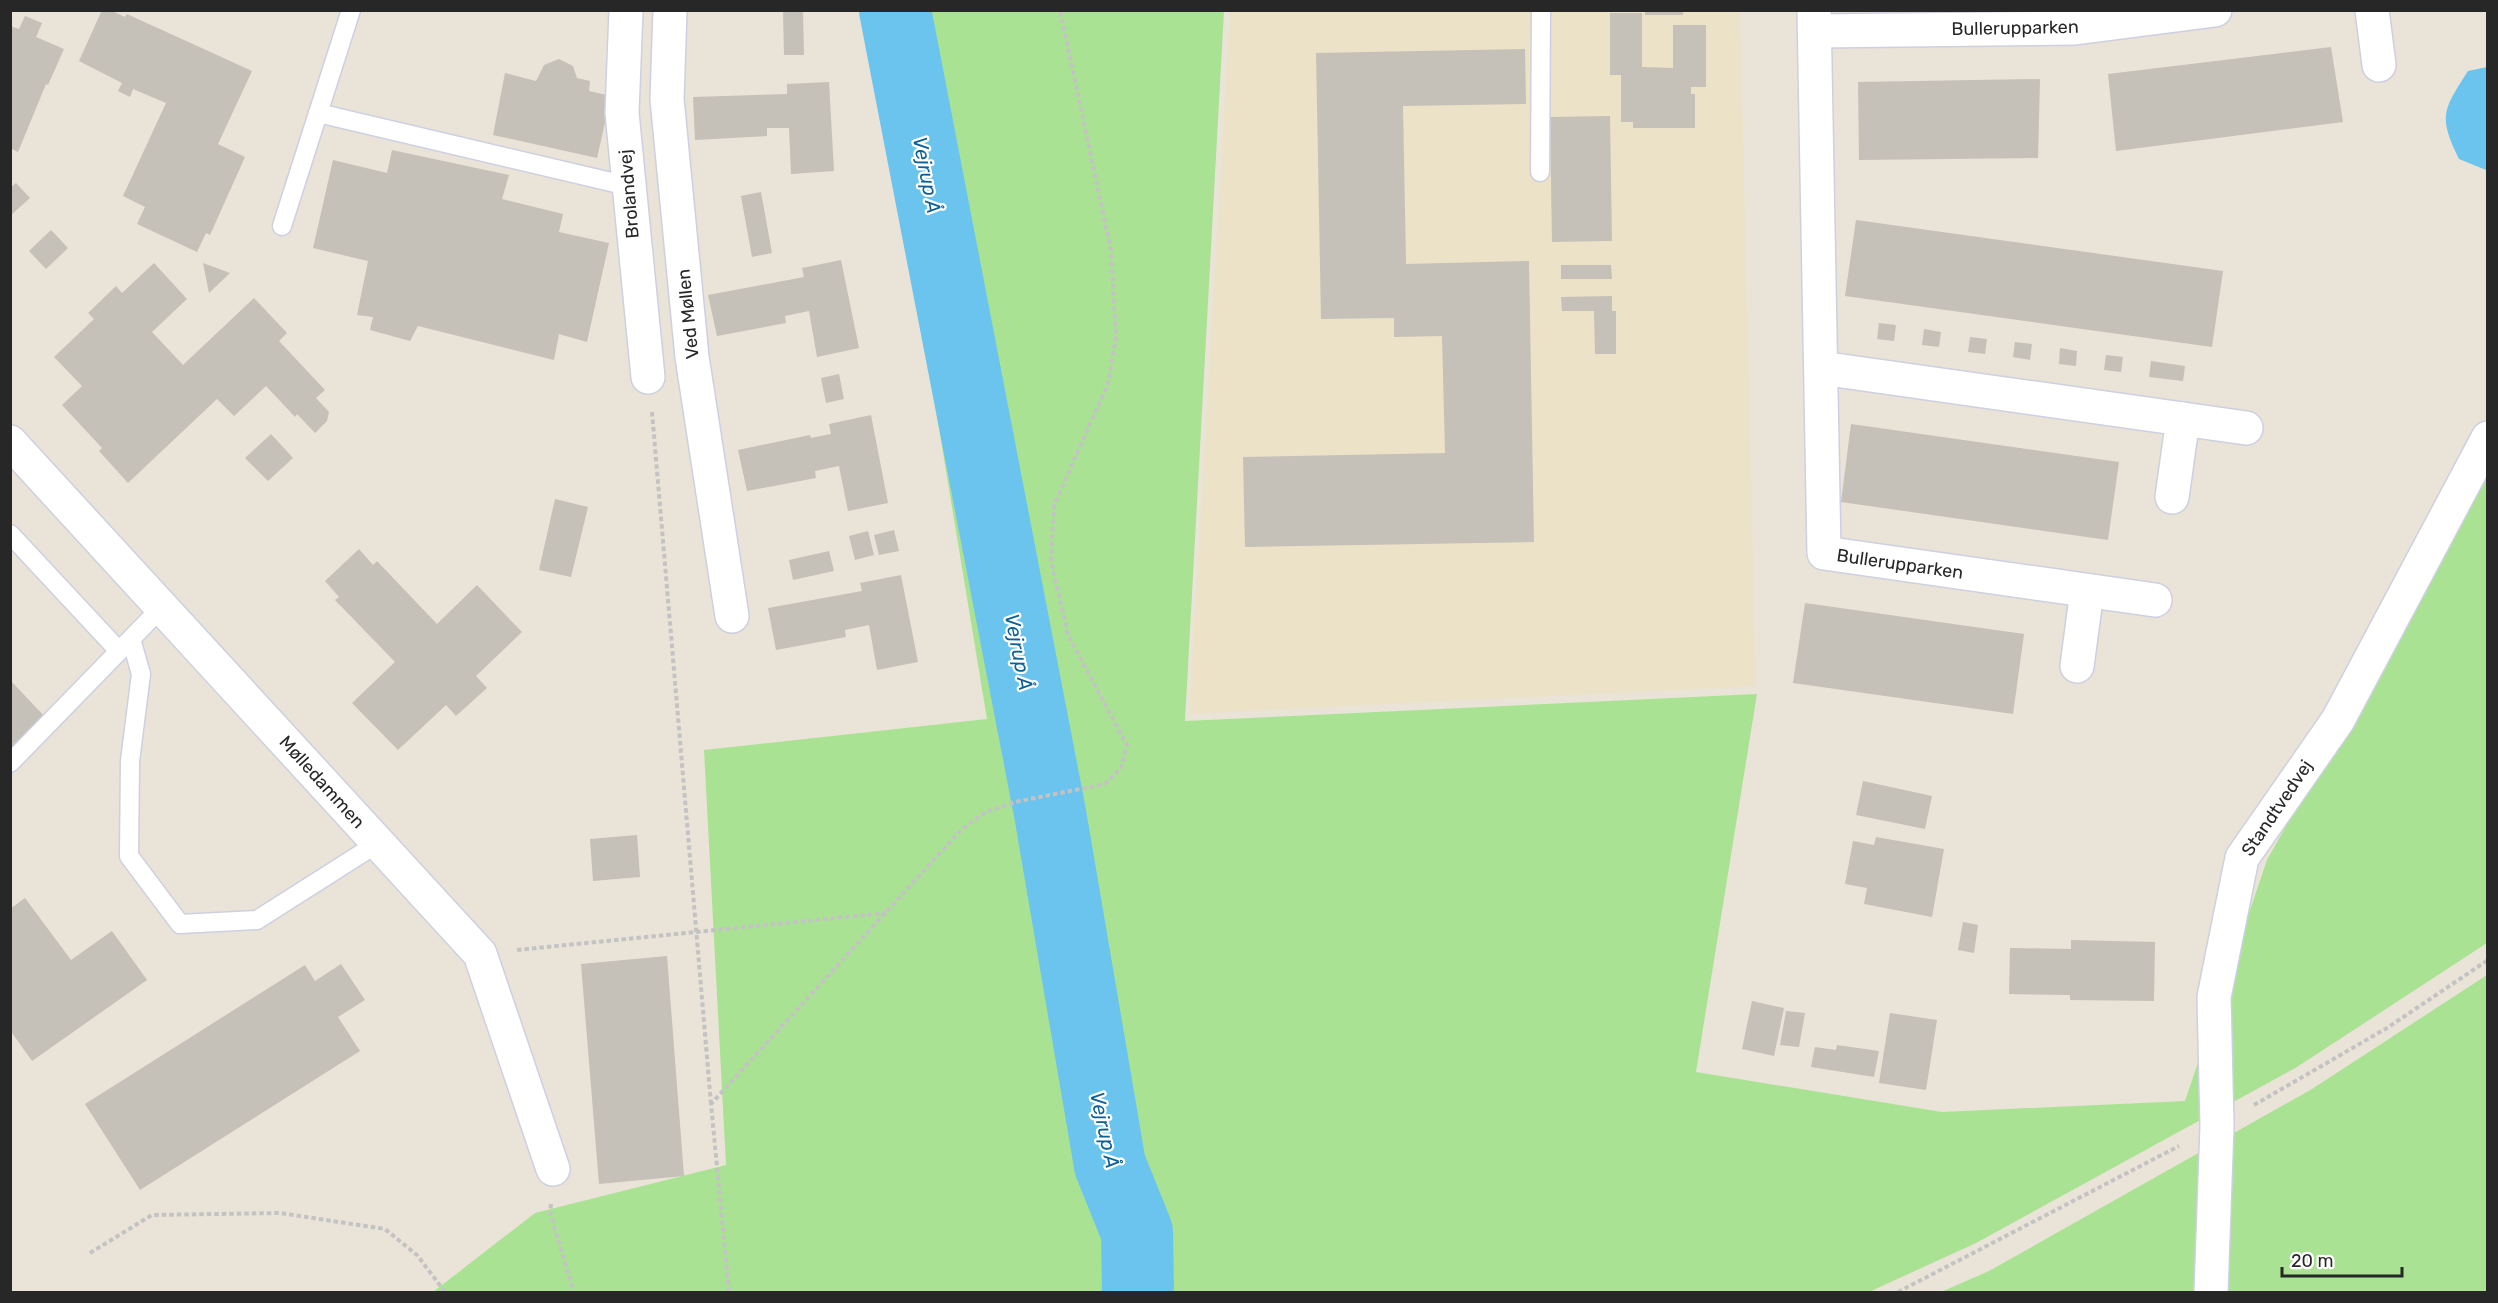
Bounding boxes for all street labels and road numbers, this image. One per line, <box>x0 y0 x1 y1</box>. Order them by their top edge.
street label: Bullerupparken <box>1951 16 2079 40</box>
street label: Brolandvej <box>614 149 644 239</box>
street label: Ved Møllen <box>672 268 704 360</box>
street label: Bullerupparken <box>1835 544 1965 584</box>
street label: Mølledammen <box>275 731 369 833</box>
street label: Standtvedvej <box>2237 756 2317 860</box>

